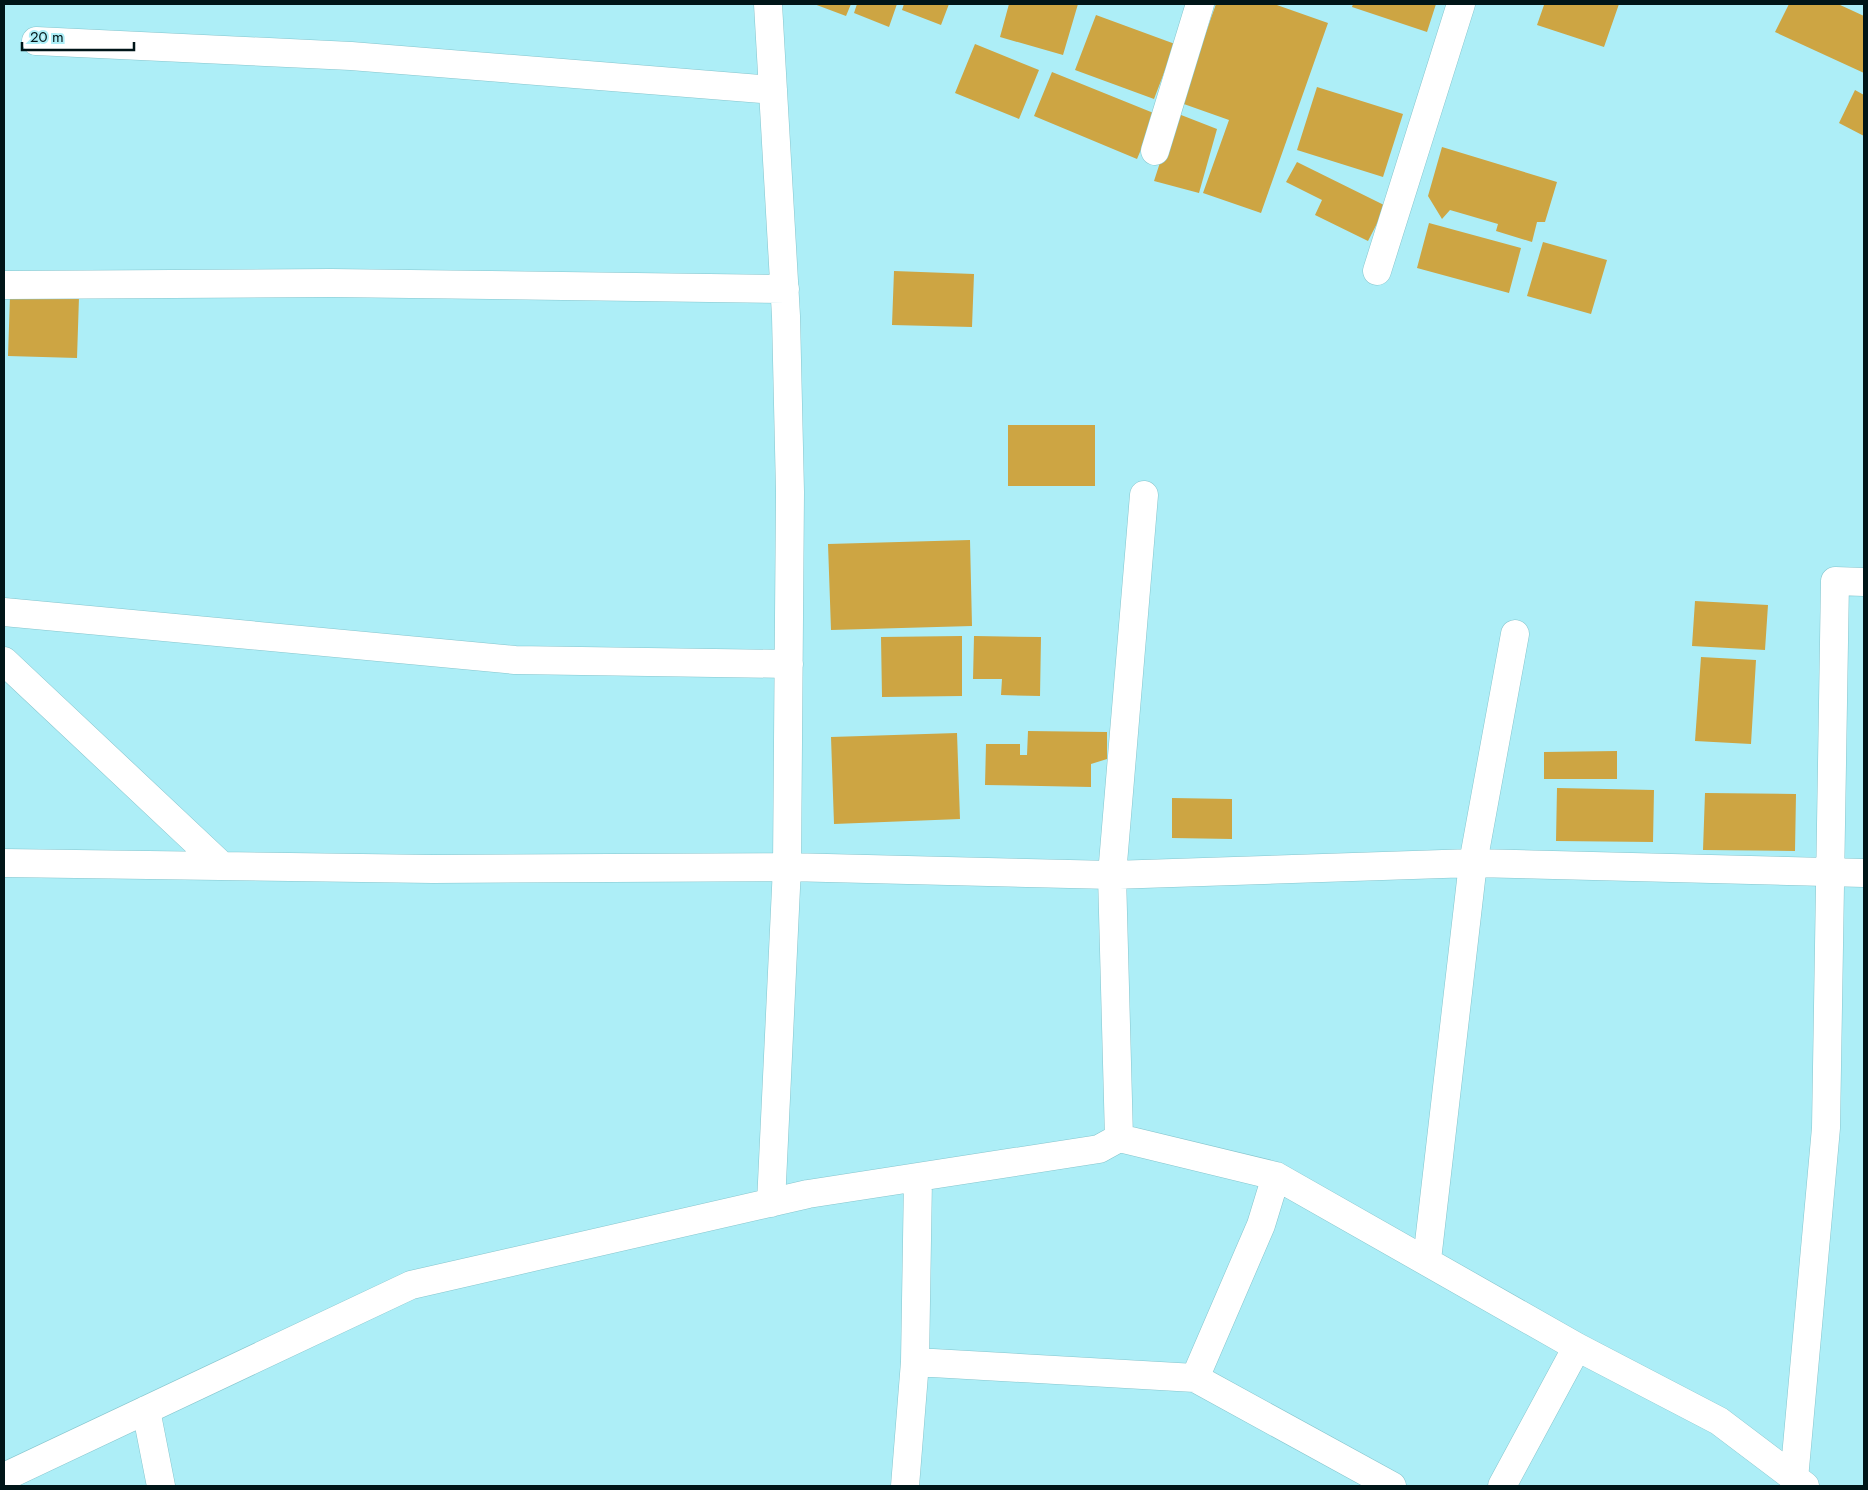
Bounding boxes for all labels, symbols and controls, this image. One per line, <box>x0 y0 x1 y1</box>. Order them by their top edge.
scale bar <box>22 20 135 52</box>
text: 20 m <box>30 26 64 48</box>

